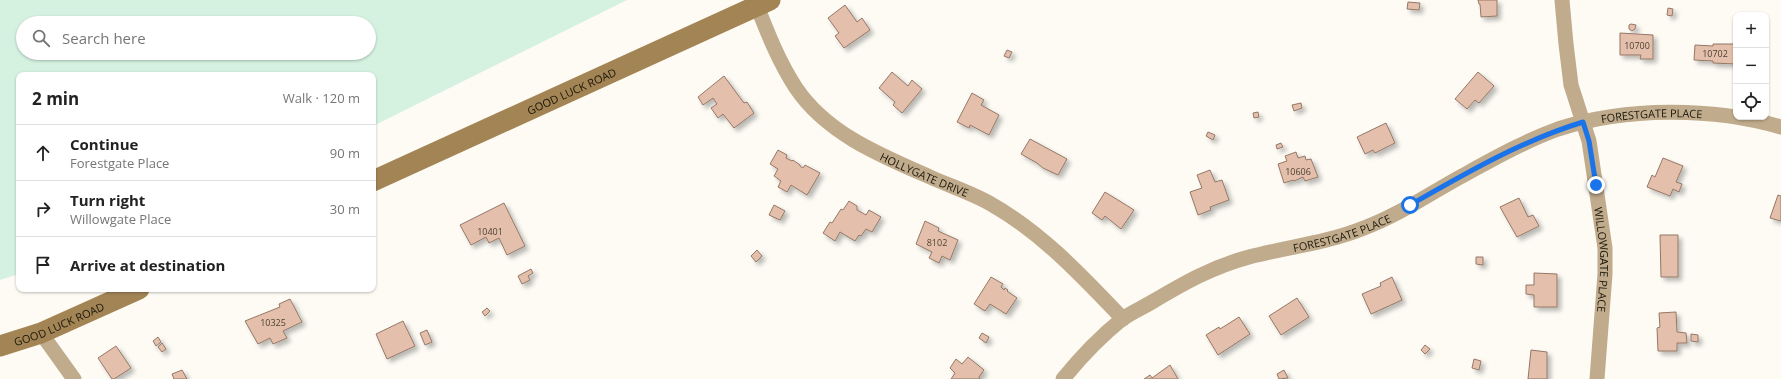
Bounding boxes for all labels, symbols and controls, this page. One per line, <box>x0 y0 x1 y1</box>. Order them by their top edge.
map controls <box>1733 12 1769 120</box>
button: + <box>1733 12 1769 48</box>
search box <box>16 16 376 60</box>
icon: search <box>30 27 52 49</box>
text: Search here <box>62 28 146 48</box>
house number: 10700 <box>1624 39 1650 52</box>
house number: 10702 <box>1702 47 1728 60</box>
button: − <box>1733 48 1769 84</box>
street label: GOOD LUCK ROAD <box>524 64 618 117</box>
button: locate <box>1733 84 1769 120</box>
text: 2 min <box>32 87 79 110</box>
text: Walk · 120 m <box>283 89 360 107</box>
street label: FORESTGATE PLACE <box>1600 105 1703 126</box>
text: Continue <box>70 134 138 154</box>
icon: ahead <box>32 142 54 164</box>
text: 90 m <box>330 144 360 162</box>
street label: HOLLYGATE DRIVE <box>878 148 971 200</box>
text: Forestgate Place <box>70 154 169 172</box>
house number: 10606 <box>1285 165 1311 178</box>
route end <box>1587 176 1605 194</box>
text: Turn right <box>70 190 145 210</box>
route start <box>1401 196 1419 214</box>
icon: right <box>32 198 54 220</box>
text: 30 m <box>330 200 360 218</box>
street label: WILLOWGATE PLACE <box>1591 206 1613 313</box>
text: Willowgate Place <box>70 210 171 228</box>
street label: FORESTGATE PLACE <box>1292 210 1393 255</box>
house number: 10401 <box>477 225 503 238</box>
house number: 8102 <box>927 236 947 249</box>
icon: arrive <box>32 254 54 276</box>
text: Arrive at destination <box>70 255 225 275</box>
street label: GOOD LUCK ROAD <box>12 298 106 349</box>
house number: 10325 <box>260 316 286 329</box>

